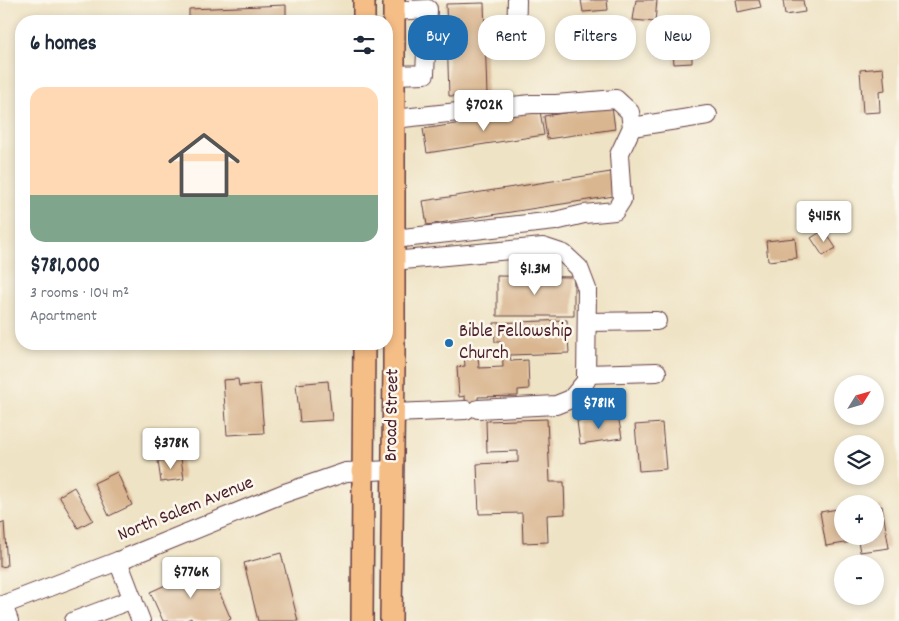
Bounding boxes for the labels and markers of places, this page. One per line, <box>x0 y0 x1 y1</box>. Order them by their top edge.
pin: $702K <box>449 90 519 132</box>
pin: $415K <box>789 200 859 243</box>
pin: $1.3M <box>500 254 570 296</box>
place label: Bible Fellowship Church <box>459 319 572 368</box>
marker: Bible Fellowship Church <box>443 337 455 349</box>
pin: $781K <box>564 388 634 430</box>
pin: $378K <box>136 428 206 470</box>
pin: $776K <box>156 556 226 599</box>

